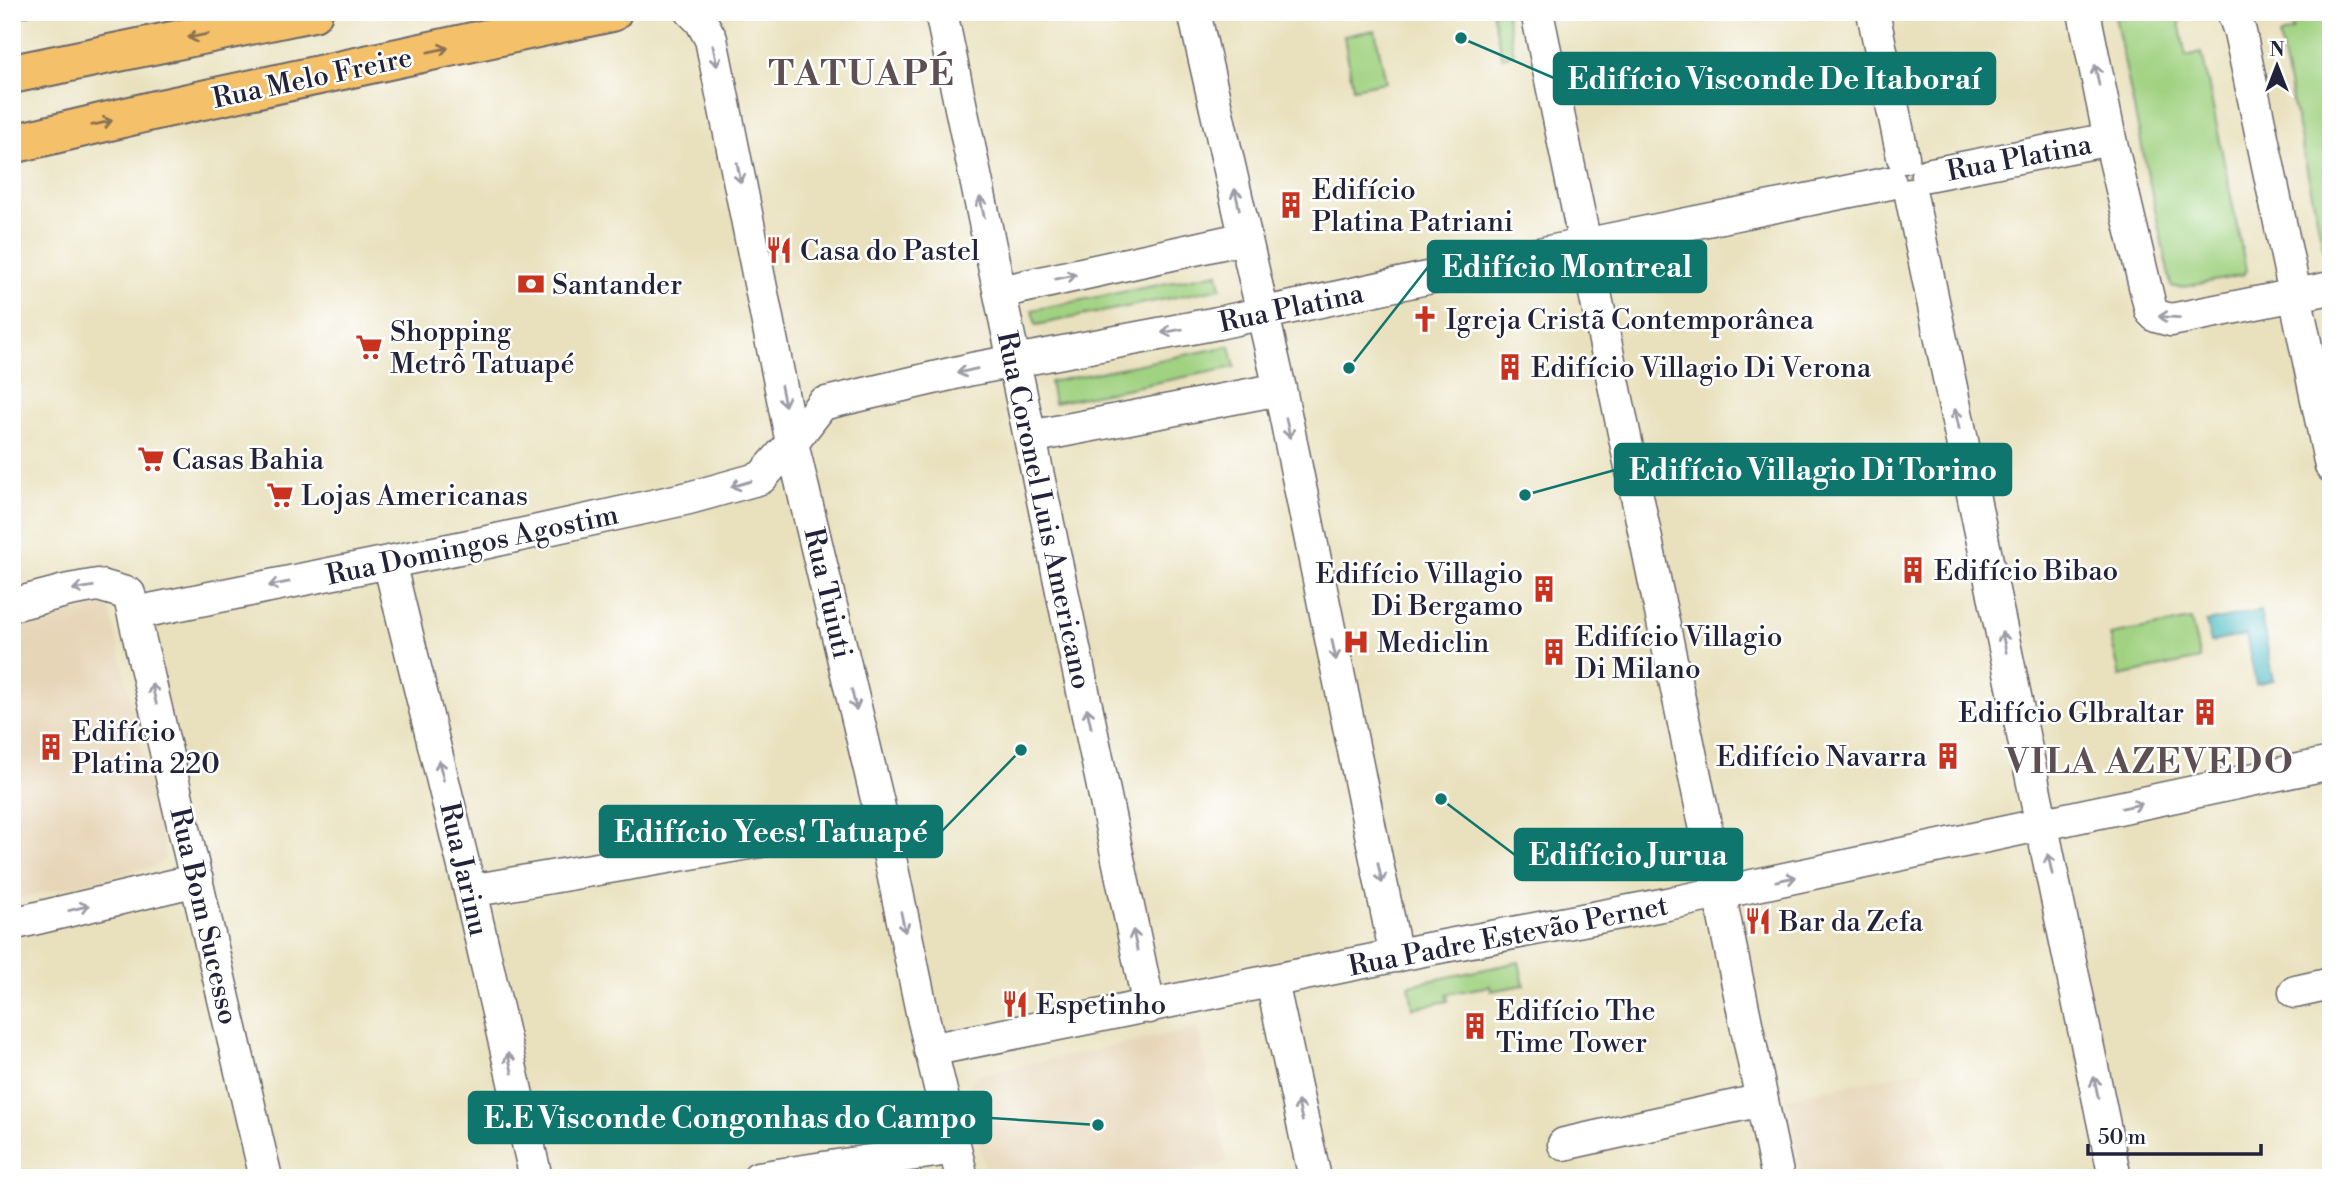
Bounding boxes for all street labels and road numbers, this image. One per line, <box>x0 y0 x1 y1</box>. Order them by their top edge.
street label: Rua Melo Freire <box>209 40 415 117</box>
street label: Rua Platina <box>1944 127 2096 190</box>
street label: Rua Platina <box>1216 276 1368 341</box>
street label: Rua Coronel Luis Americano <box>988 328 1099 692</box>
street label: Rua Domingos Agostim <box>323 497 622 594</box>
street label: Rua Tuiuti <box>796 525 860 662</box>
street label: Rua Jarinu <box>431 799 496 939</box>
street label: Rua Bom Sucesso <box>162 804 246 1028</box>
street label: Rua Padre Estevão Pernet <box>1346 888 1671 985</box>

